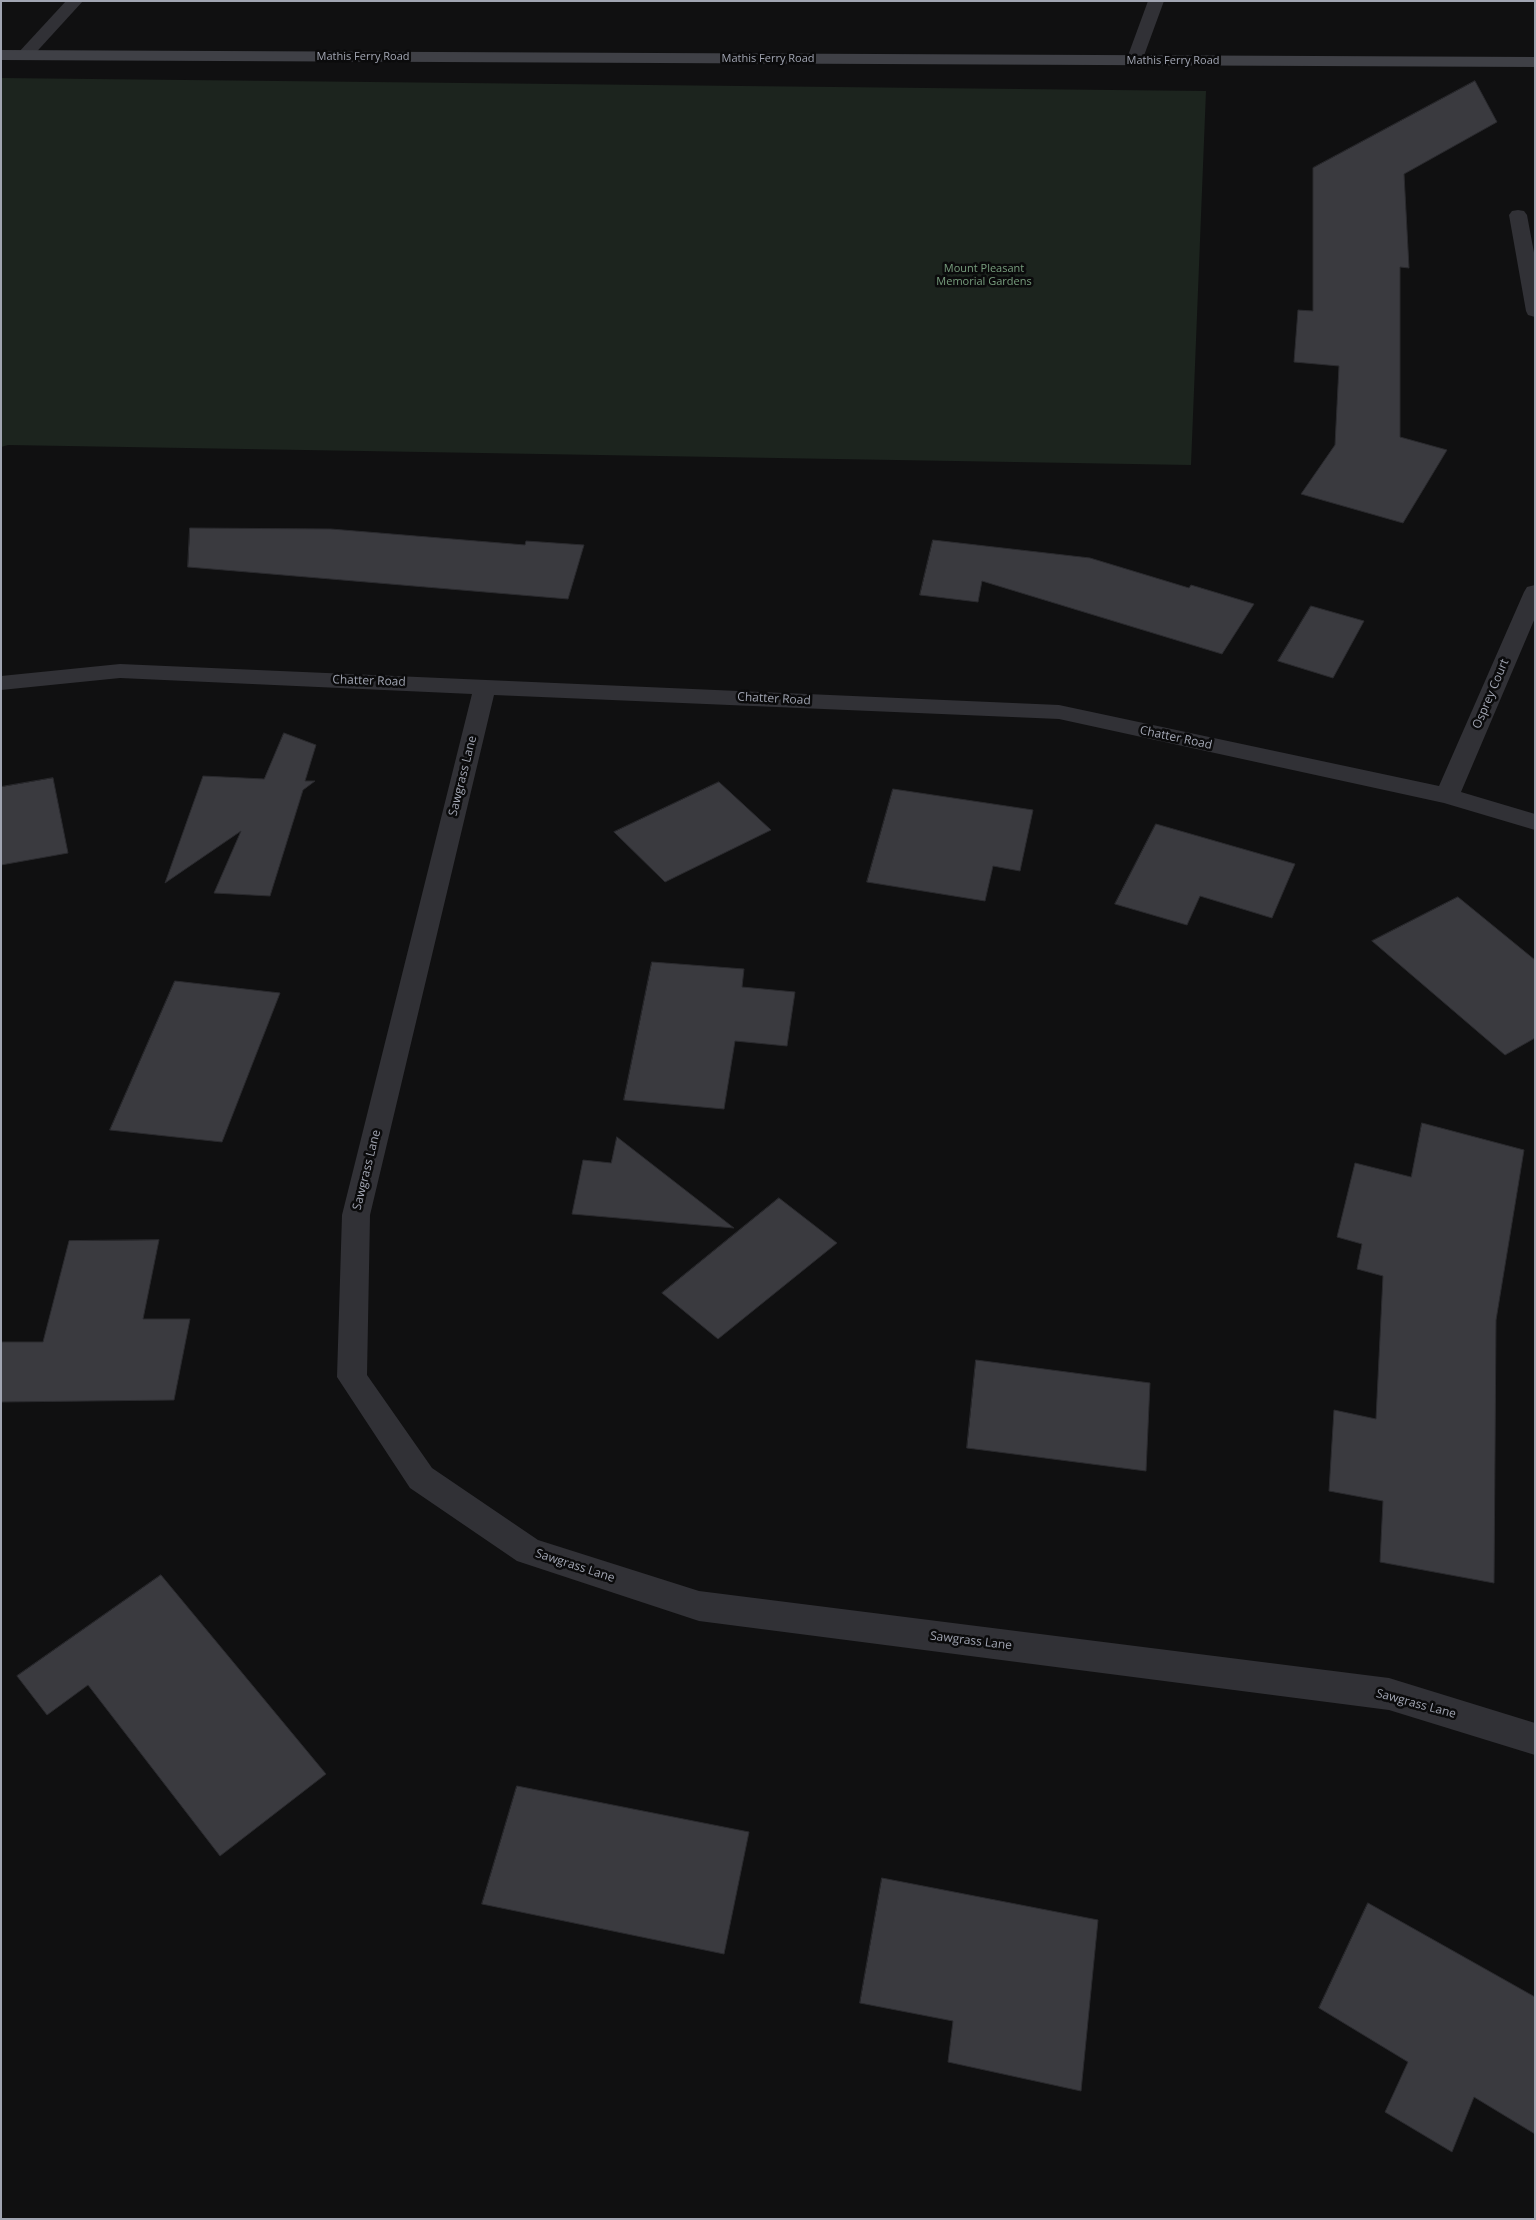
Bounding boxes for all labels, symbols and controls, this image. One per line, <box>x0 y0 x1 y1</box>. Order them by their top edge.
street label: Mathis Ferry Road <box>316 50 410 64</box>
street label: Mathis Ferry Road <box>721 52 815 66</box>
street label: Mathis Ferry Road <box>1126 54 1220 68</box>
park label: Mount Pleasant Memorial Gardens <box>936 262 1032 288</box>
street label: Osprey Court <box>1470 657 1512 731</box>
street label: Chatter Road <box>332 673 406 689</box>
street label: Chatter Road <box>737 690 811 708</box>
street label: Chatter Road <box>1139 723 1213 753</box>
street label: Sawgrass Lane <box>446 734 480 818</box>
street label: Sawgrass Lane <box>350 1128 384 1212</box>
street label: Sawgrass Lane <box>534 1546 616 1586</box>
street label: Sawgrass Lane <box>929 1629 1013 1653</box>
street label: Sawgrass Lane <box>1374 1686 1458 1722</box>

